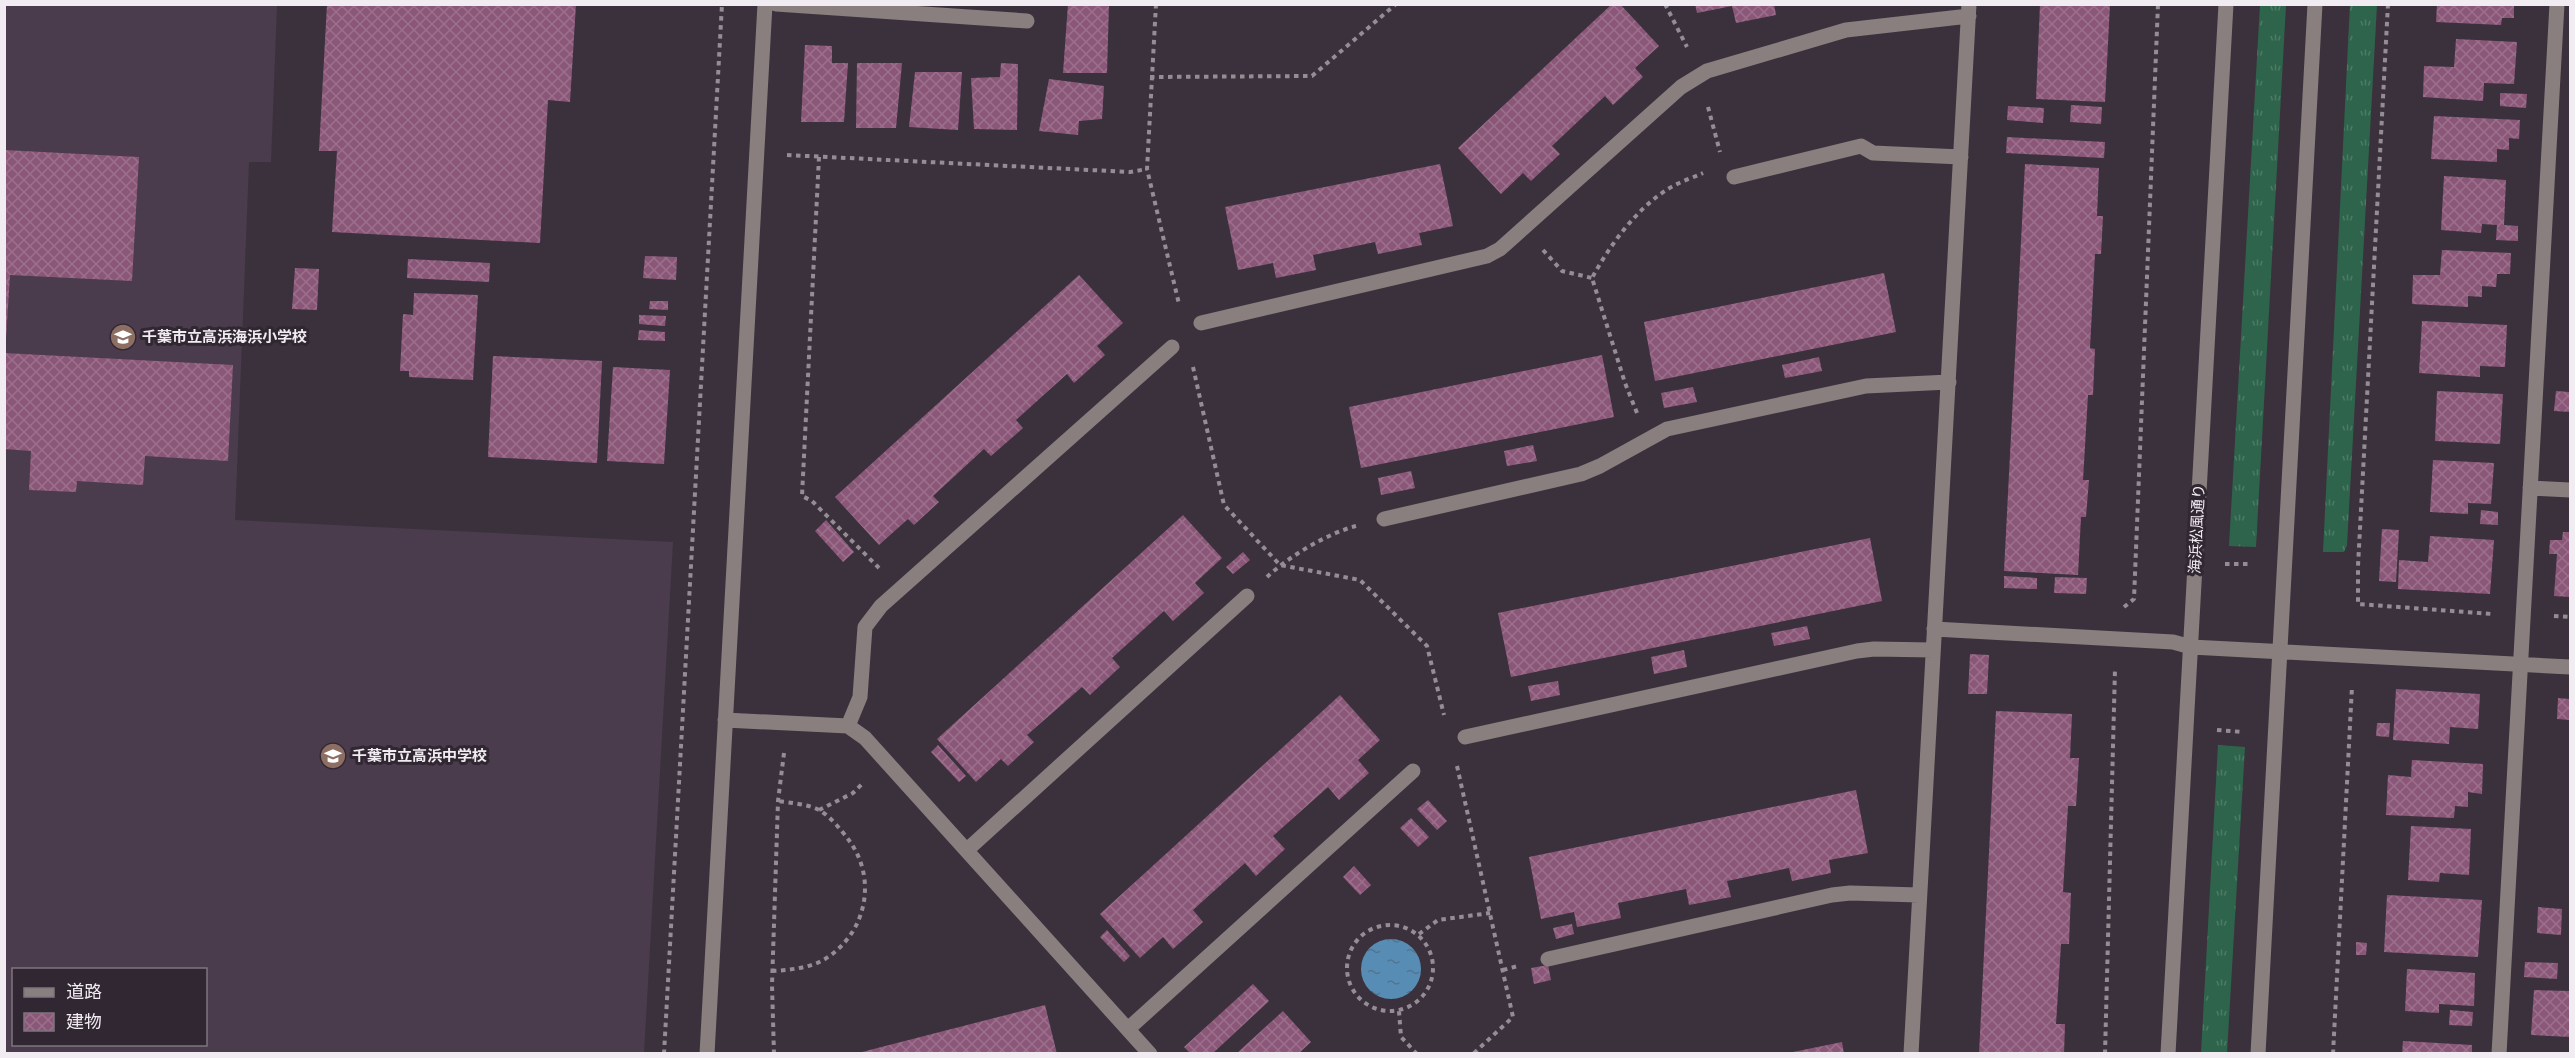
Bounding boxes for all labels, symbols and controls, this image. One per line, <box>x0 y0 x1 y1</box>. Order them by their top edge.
school or university icon: 千葉市立高浜海浜小学校 <box>108 322 138 352</box>
place label: 千葉市立高浜海浜小学校 <box>142 327 307 346</box>
street label: 海浜松風通り <box>2185 484 2208 574</box>
school or university icon: 千葉市立高浜中学校 <box>318 741 348 771</box>
place label: 千葉市立高浜中学校 <box>352 746 487 765</box>
legend <box>12 968 207 1046</box>
text: 道路 <box>66 980 102 1003</box>
text: 建物 <box>66 1010 102 1033</box>

